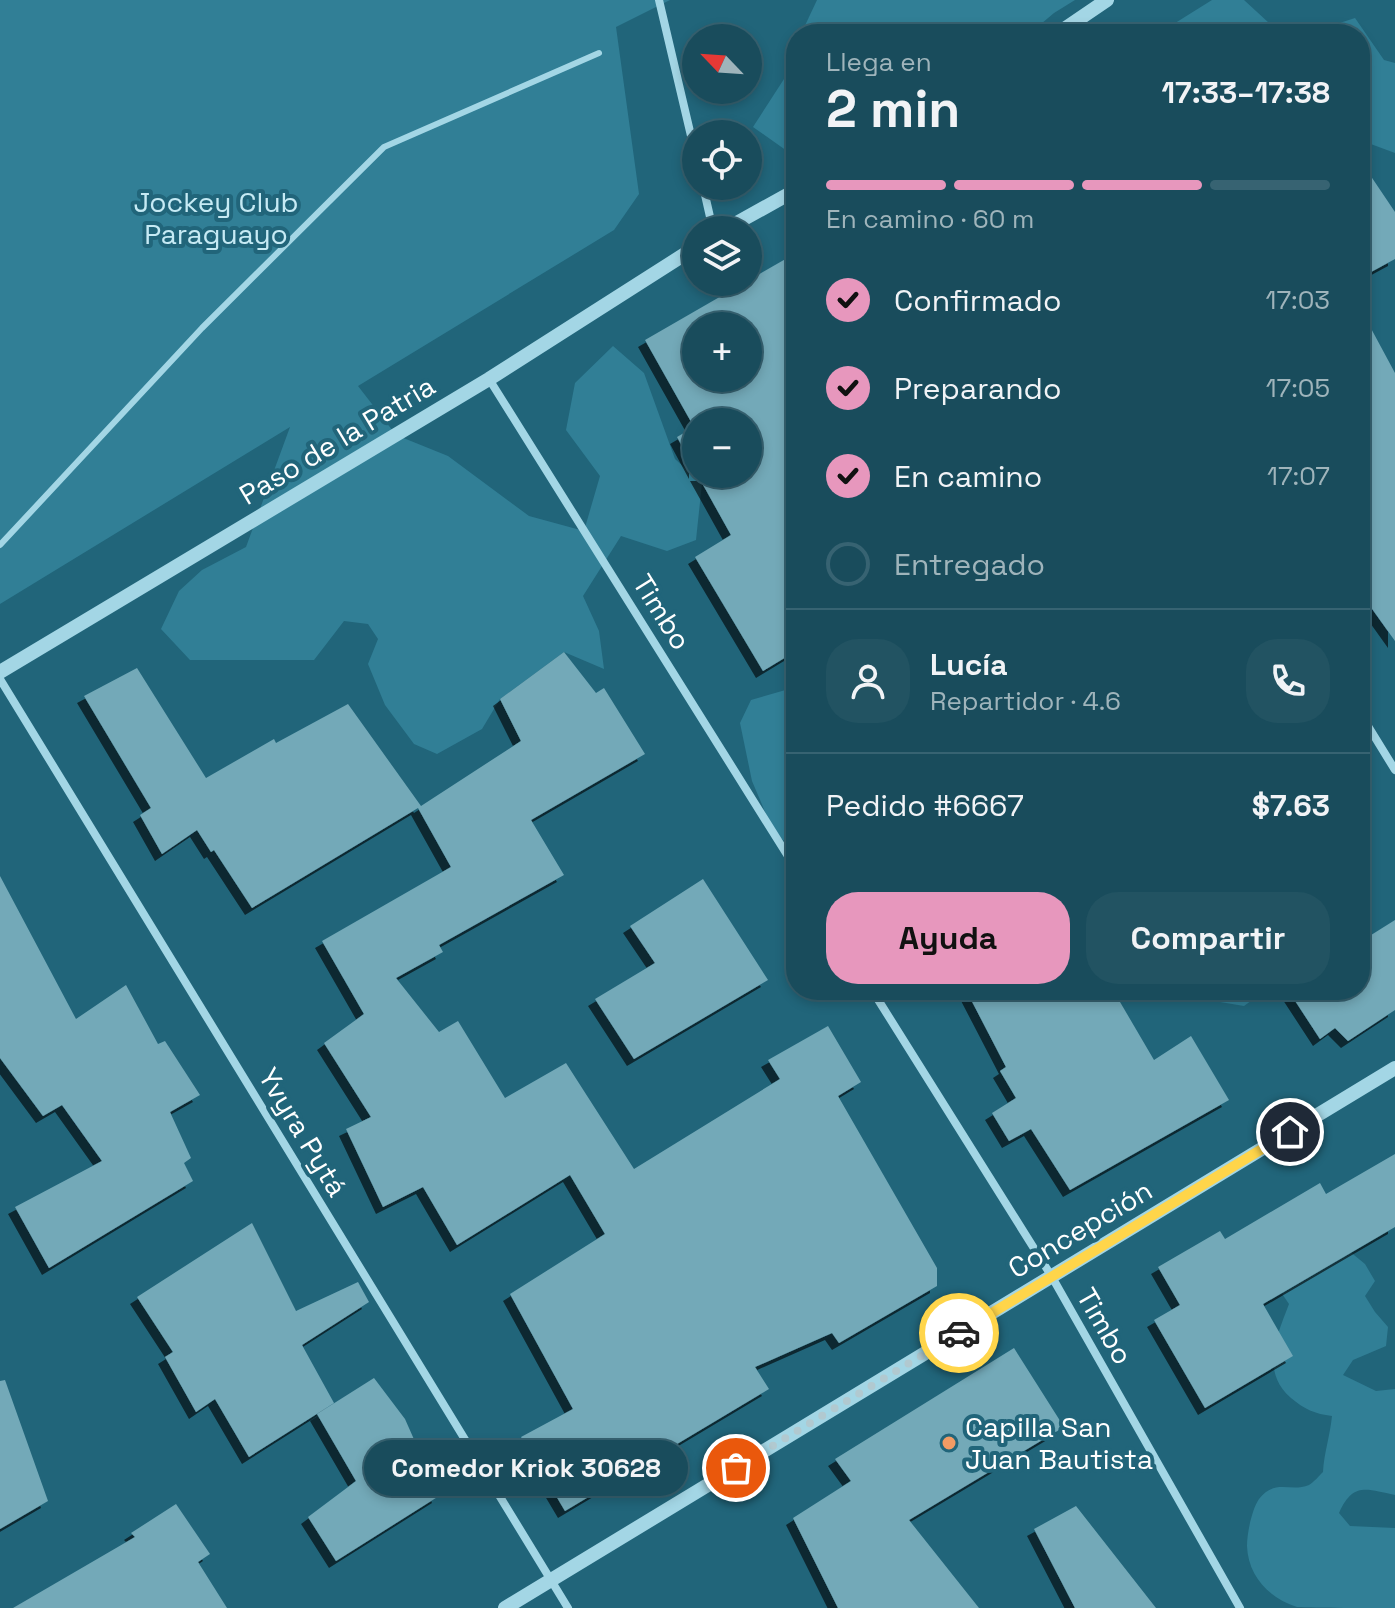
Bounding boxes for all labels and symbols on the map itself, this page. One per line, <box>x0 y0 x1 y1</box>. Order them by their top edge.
north arrow <box>682 24 762 104</box>
park label: Jockey Club Paraguayo <box>133 184 299 252</box>
street label: Paso de la Patria <box>233 367 441 513</box>
street label: Timbo <box>625 567 699 657</box>
street label: Yvyra Pytá <box>251 1061 355 1203</box>
pin <box>1256 1098 1324 1166</box>
street label: Concepción <box>1001 1172 1159 1286</box>
street label: Timbo <box>1069 1281 1141 1371</box>
courier <box>919 1293 999 1373</box>
place label: Capilla San Juan Bautista <box>965 1409 1153 1477</box>
pin <box>702 1434 770 1502</box>
marker: Capilla San Juan Bautista <box>940 1434 958 1452</box>
callout: Comedor Kriok 30628 <box>364 1440 688 1496</box>

